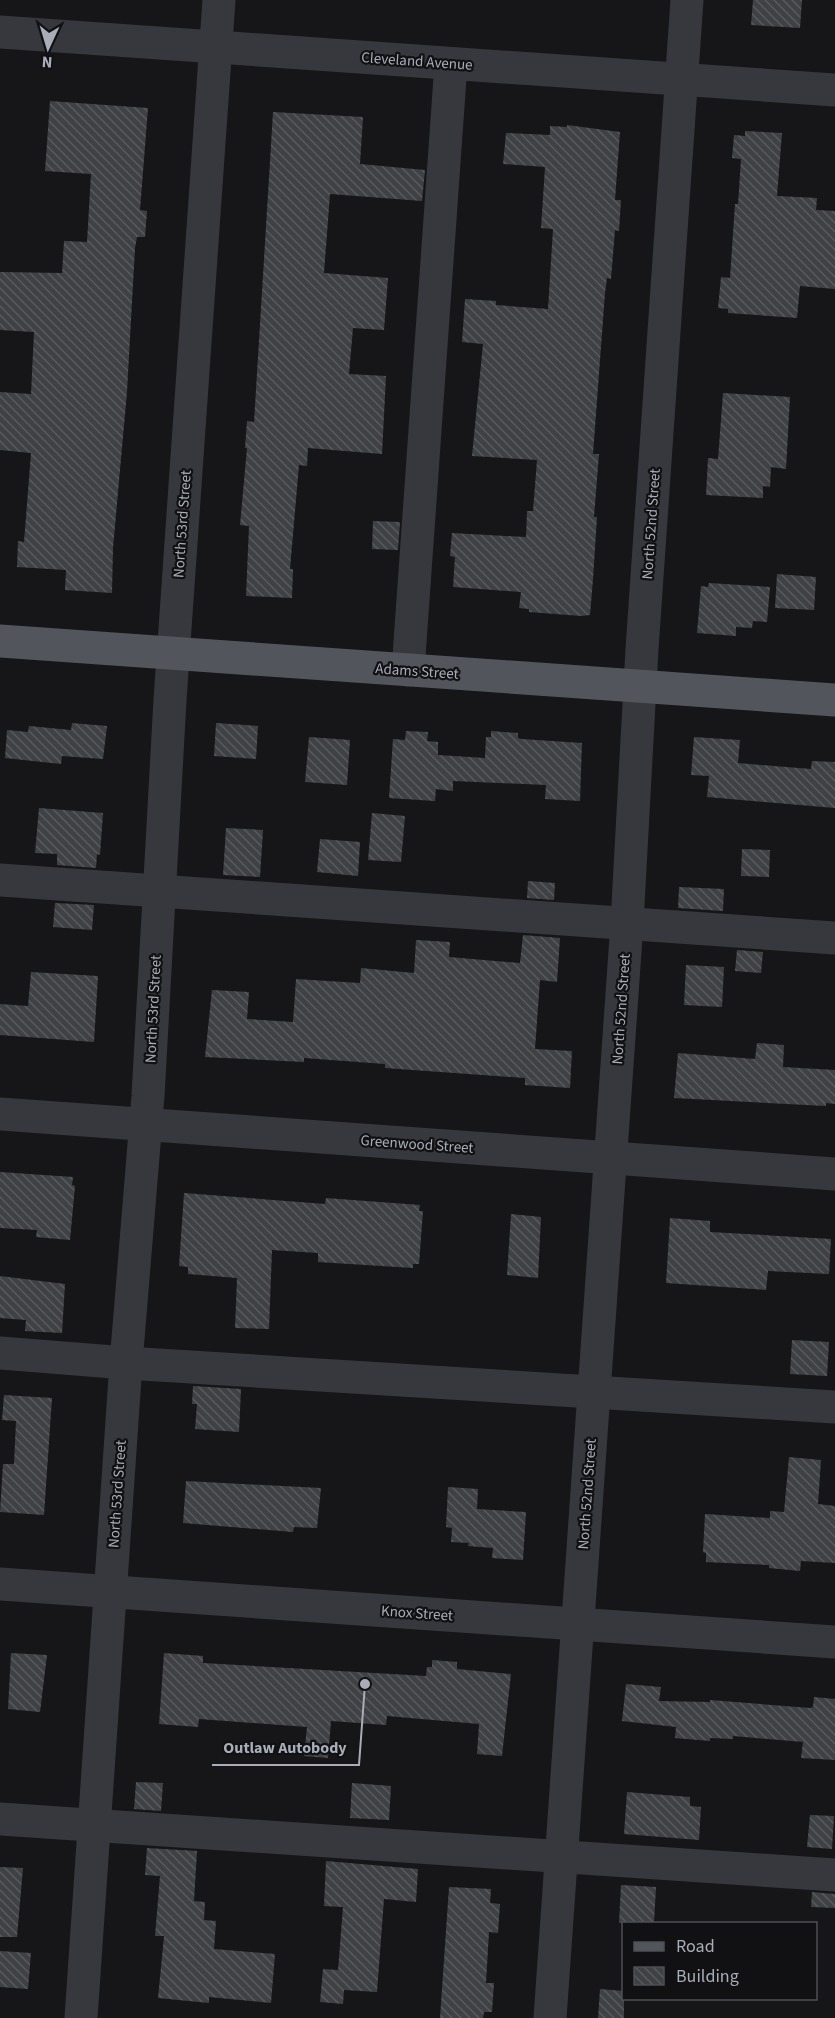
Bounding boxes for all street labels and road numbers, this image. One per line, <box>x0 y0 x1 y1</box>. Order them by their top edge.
street label: Cleveland Avenue <box>361 47 473 76</box>
street label: North 52nd Street <box>637 468 666 580</box>
street label: North 53rd Street <box>168 469 197 579</box>
street label: Adams Street <box>375 658 459 685</box>
street label: North 52nd Street <box>607 953 636 1065</box>
street label: North 53rd Street <box>140 954 167 1064</box>
street label: Greenwood Street <box>360 1130 474 1159</box>
street label: North 52nd Street <box>573 1438 602 1550</box>
street label: North 53rd Street <box>103 1439 132 1549</box>
street label: Knox Street <box>380 1601 454 1626</box>

